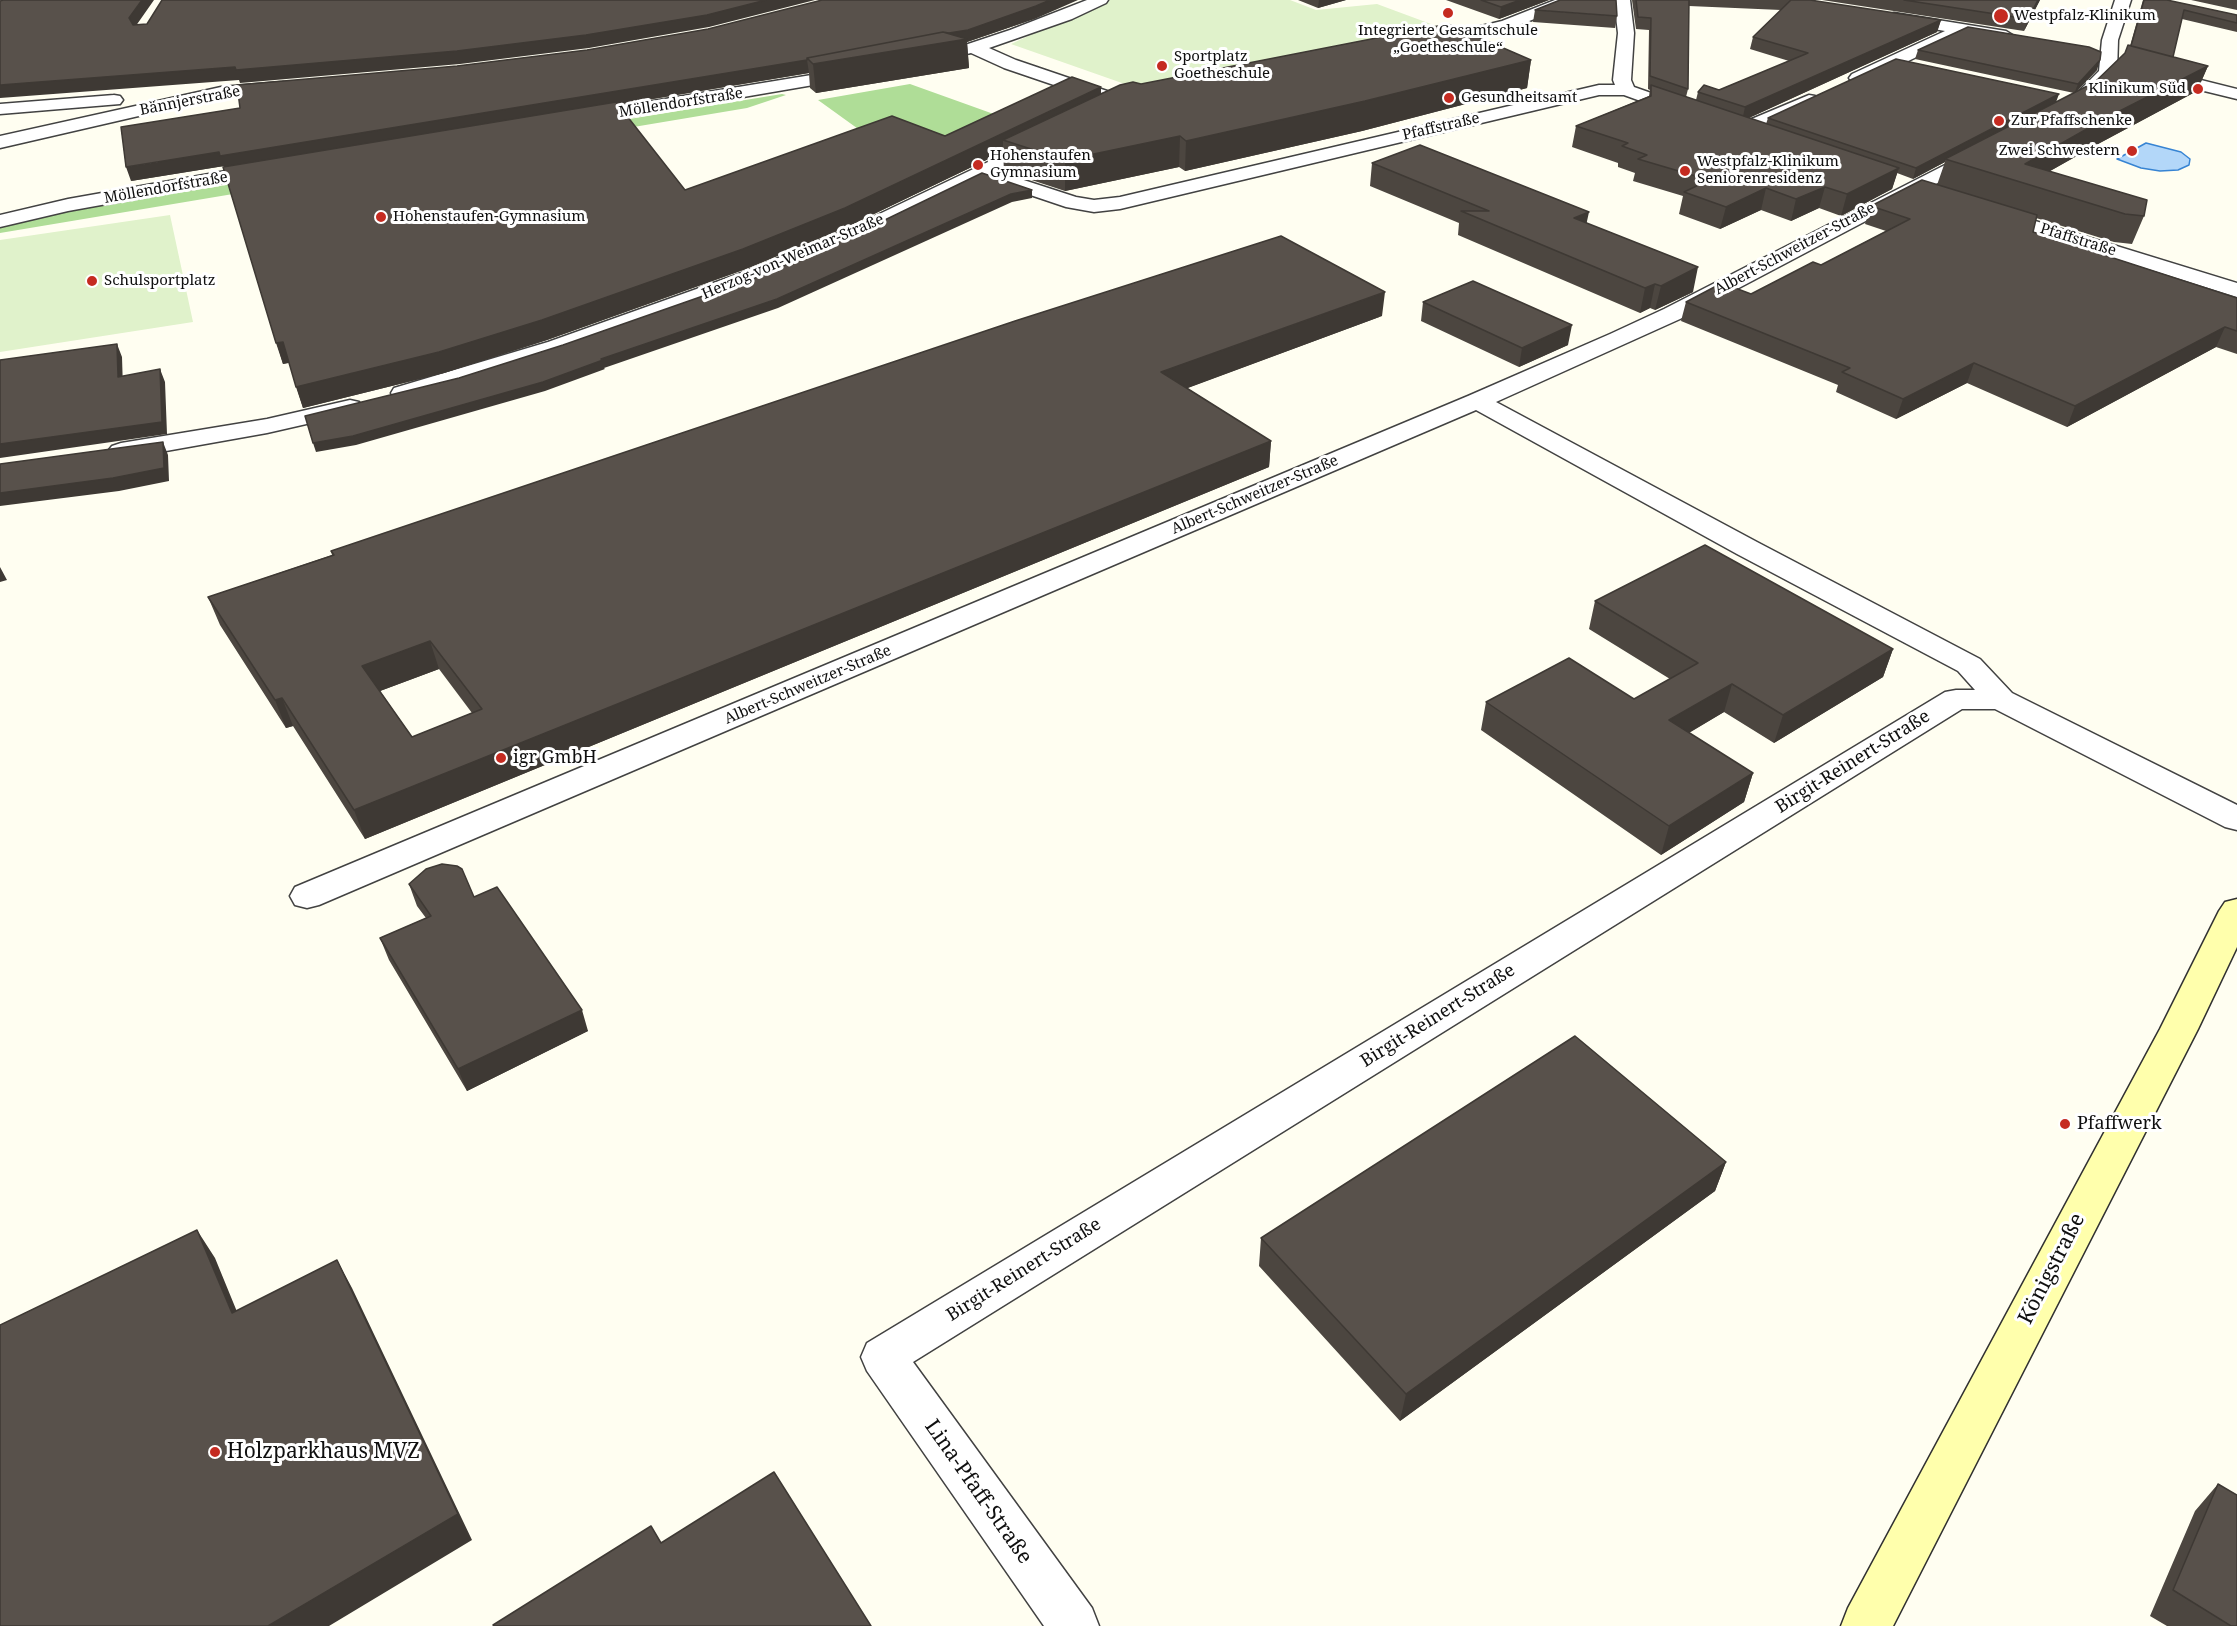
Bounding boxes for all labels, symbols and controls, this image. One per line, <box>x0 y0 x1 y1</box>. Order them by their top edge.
marker: Integrierte Gesamtschule „Goetheschule“ <box>1441 6 1455 20</box>
marker: Westpfalz-Klinikum <box>1992 7 2010 25</box>
place label: Westpfalz-Klinikum <box>2014 7 2156 25</box>
place label: Integrierte Gesamtschule „Goetheschule“ <box>1358 22 1538 57</box>
place label: Sportplatz Goetheschule <box>1174 48 1270 83</box>
marker: Sportplatz Goetheschule <box>1155 59 1169 73</box>
place label: Klinikum Süd <box>2088 80 2186 98</box>
street label: Bännjerstraße <box>138 82 242 120</box>
marker: Klinikum Süd <box>2191 82 2205 96</box>
street label: Möllendorfstraße <box>618 84 744 122</box>
place label: Gesundheitsamt <box>1461 89 1577 107</box>
marker: Gesundheitsamt <box>1442 91 1456 105</box>
street label: Pfaffstraße <box>1401 109 1481 145</box>
place label: Zur Pfaffschenke <box>2011 112 2132 130</box>
marker: Zur Pfaffschenke <box>1992 114 2006 128</box>
place label: Zwei Schwestern <box>1999 142 2120 160</box>
marker: Zwei Schwestern <box>2125 144 2139 158</box>
place label: Hohenstaufen Gymnasium <box>990 147 1091 182</box>
place label: Westpfalz-Klinikum Seniorenresidenz <box>1697 153 1839 188</box>
marker: Hohenstaufen Gymnasium <box>971 158 985 172</box>
marker: Westpfalz-Klinikum Seniorenresidenz <box>1678 164 1692 178</box>
street label: Möllendorfstraße <box>103 168 229 208</box>
street label: Albert-Schweitzer-Straße <box>1712 199 1878 299</box>
place label: Hohenstaufen-Gymnasium <box>393 208 585 226</box>
marker: Hohenstaufen-Gymnasium <box>374 210 388 224</box>
street label: Herzog-von-Weimar-Straße <box>699 210 887 304</box>
street label: Pfaffstraße <box>2038 220 2118 260</box>
place label: Schulsportplatz <box>104 272 215 290</box>
marker: Schulsportplatz <box>85 274 99 288</box>
street label: Albert-Schweitzer-Straße <box>1169 452 1341 538</box>
street label: Albert-Schweitzer-Straße <box>722 642 894 728</box>
street label: Birgit-Reinert-Straße <box>1772 706 1934 818</box>
place label: igr GmbH <box>513 747 597 769</box>
marker: igr GmbH <box>494 751 508 765</box>
street label: Birgit-Reinert-Straße <box>1357 960 1519 1072</box>
place label: Pfaffwerk <box>2077 1113 2162 1135</box>
marker: Pfaffwerk <box>2058 1117 2072 1131</box>
street label: Königstraße <box>2013 1209 2091 1329</box>
street label: Birgit-Reinert-Straße <box>943 1214 1105 1326</box>
street label: Lina-Pfaff-Straße <box>919 1415 1037 1569</box>
place label: Holzparkhaus MVZ <box>227 1439 420 1465</box>
marker: Holzparkhaus MVZ <box>208 1445 222 1459</box>

